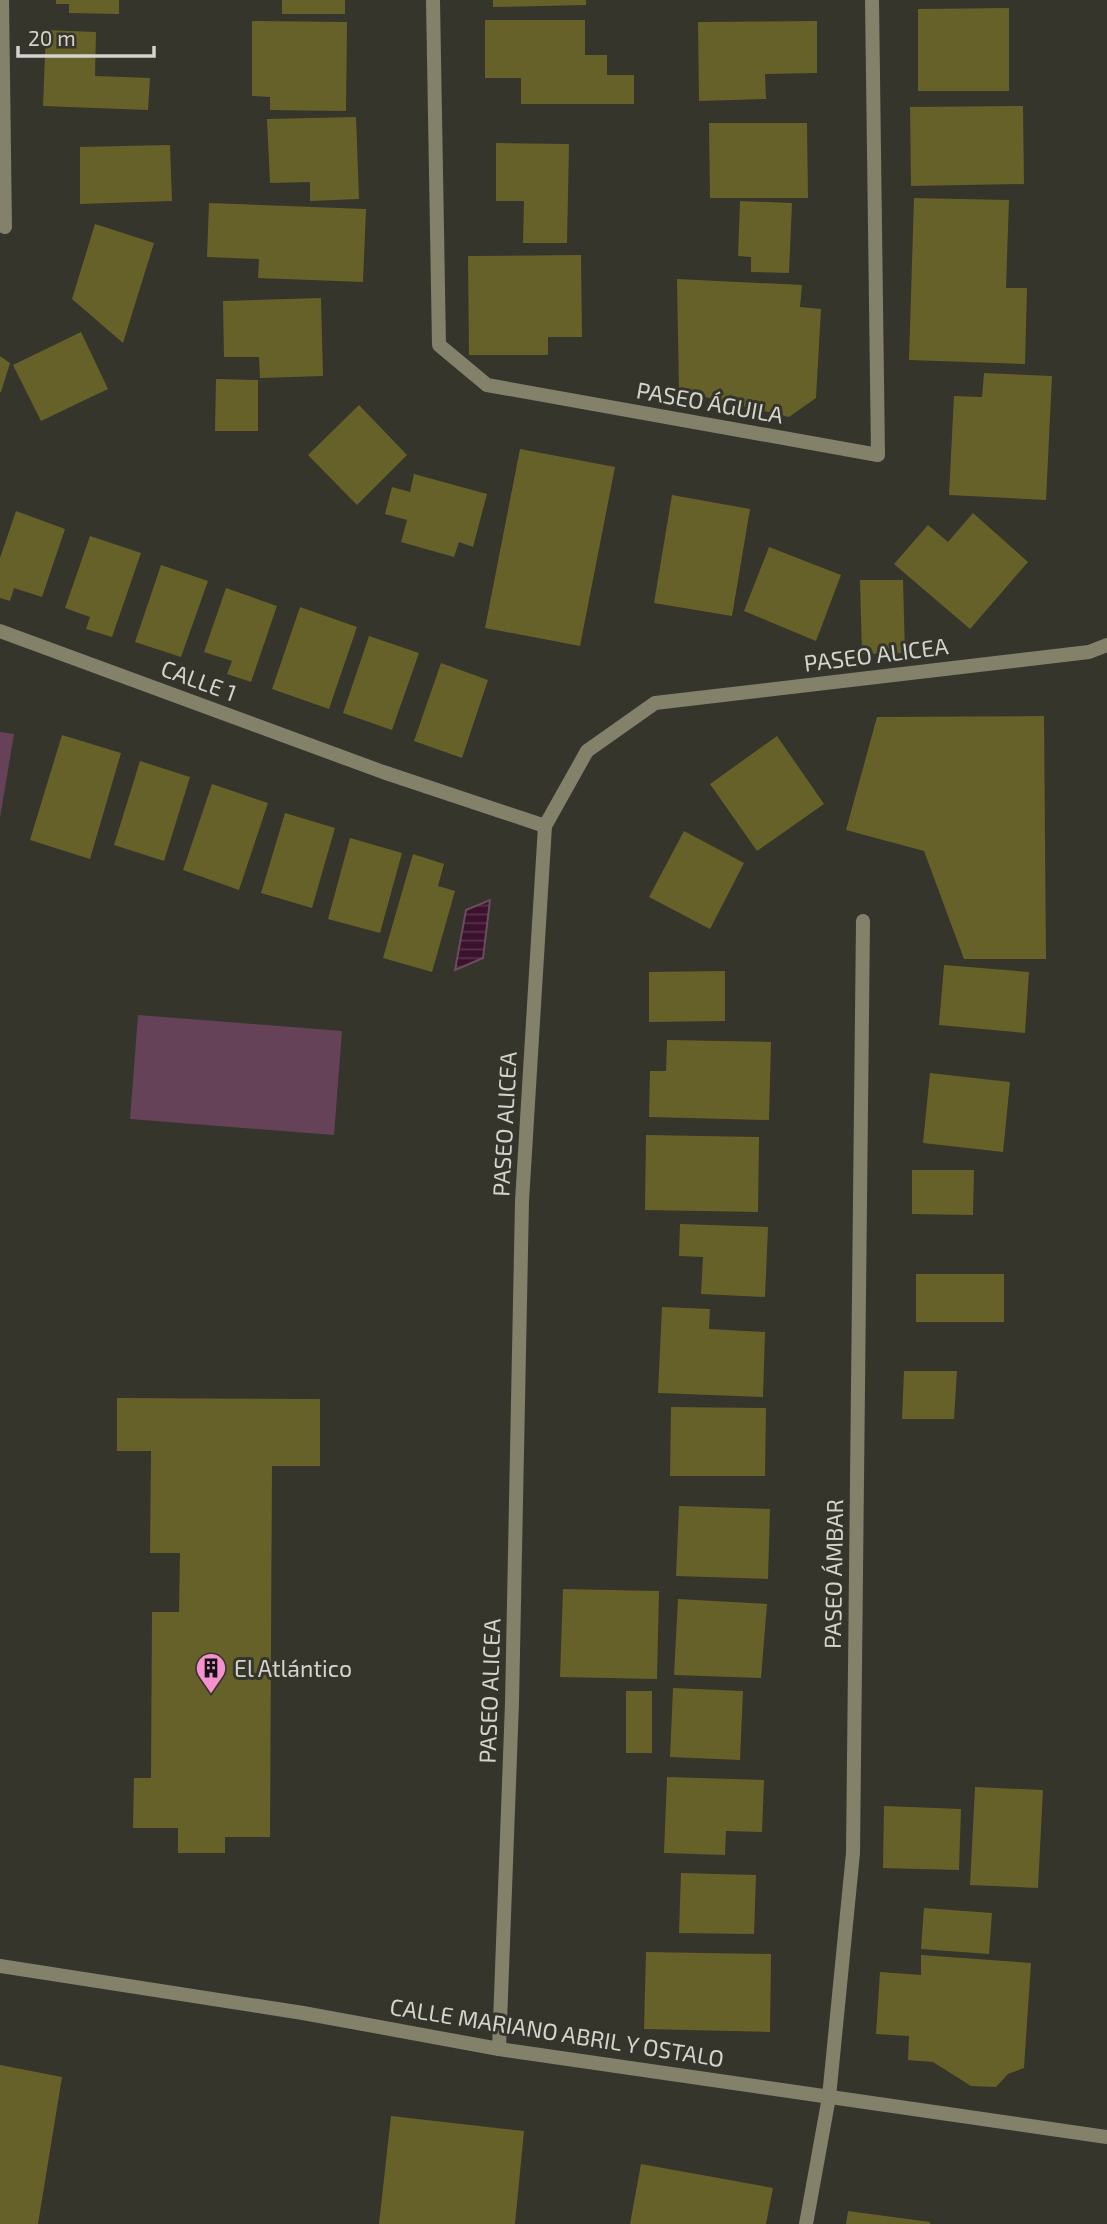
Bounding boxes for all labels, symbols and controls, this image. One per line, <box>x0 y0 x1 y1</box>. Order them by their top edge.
scale bar <box>18 14 154 58</box>
text: 20 m <box>28 25 76 50</box>
street label: PASEO ÁGUILA <box>634 375 786 429</box>
street label: PASEO ALICEA <box>802 631 950 677</box>
street label: CALLE 1 <box>157 653 241 707</box>
street label: PASEO ALICEA <box>486 1050 522 1197</box>
street label: PASEO ÁMBAR <box>818 1499 848 1649</box>
street label: PASEO ALICEA <box>472 1617 506 1764</box>
building icon: El Atlántico <box>194 1651 228 1695</box>
place label: El Atlántico <box>234 1654 352 1682</box>
street label: CALLE MARIANO ABRIL Y OSTALO <box>388 1992 726 2072</box>

